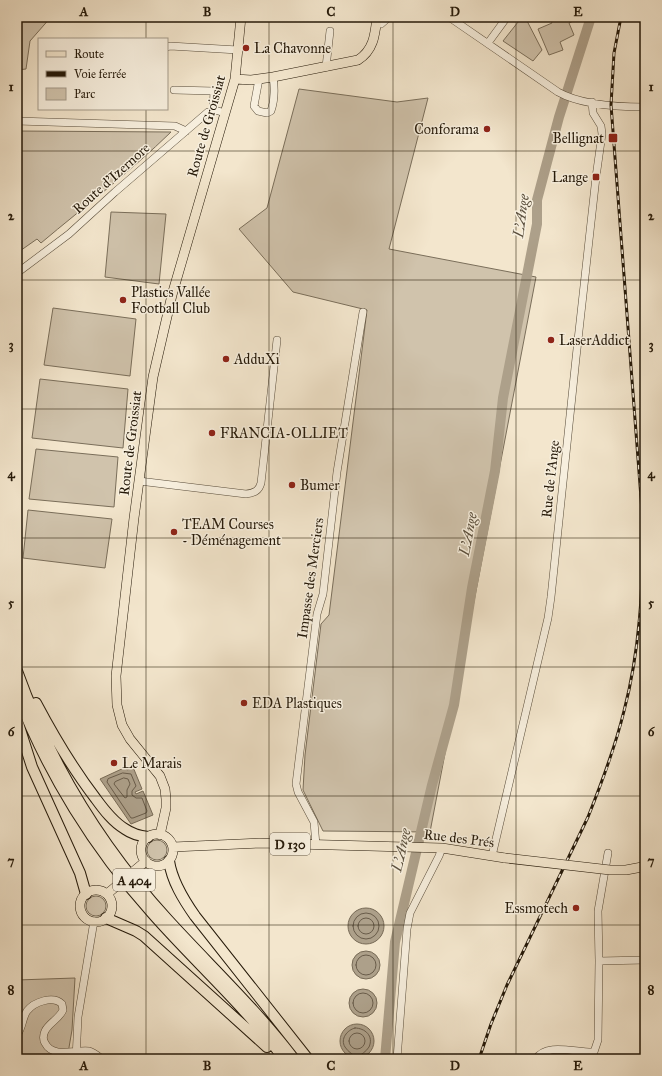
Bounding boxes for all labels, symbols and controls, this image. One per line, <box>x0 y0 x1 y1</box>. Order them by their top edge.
text: A <box>79 4 89 20</box>
text: B <box>203 4 212 20</box>
text: C <box>327 4 336 20</box>
text: D <box>450 4 460 20</box>
text: E <box>573 4 583 20</box>
legend <box>38 38 168 110</box>
place label: La Chavonne <box>254 40 331 57</box>
marker: La Chavonne <box>241 43 251 53</box>
text: Route <box>74 47 104 61</box>
text: Voie ferrée <box>73 67 126 81</box>
street label: Route de Groissiat <box>184 73 229 179</box>
text: 1 <box>8 79 14 95</box>
text: 1 <box>648 79 654 95</box>
text: Parc <box>74 87 95 101</box>
place label: Conforama <box>414 121 479 138</box>
marker: Conforama <box>482 124 492 134</box>
place label: Bellignat <box>553 130 604 147</box>
marker: Bellignat <box>607 132 619 144</box>
street label: Route d'Izernore <box>69 139 153 217</box>
place label: Lange <box>552 169 588 186</box>
marker: Lange <box>591 172 601 182</box>
water label: L'Ange <box>509 193 533 240</box>
text: 2 <box>8 208 15 224</box>
text: 2 <box>648 208 655 224</box>
place label: Plastics Vallée Football Club <box>131 284 211 317</box>
marker: Plastics Vallée Football Club <box>118 295 128 305</box>
place label: LaserAddict <box>559 332 630 349</box>
marker: LaserAddict <box>546 335 556 345</box>
text: 3 <box>8 337 14 353</box>
text: 3 <box>648 337 654 353</box>
place label: AdduXi <box>233 351 280 368</box>
marker: AdduXi <box>221 354 231 364</box>
street label: Route de Groissiat <box>116 390 145 496</box>
place label: FRANCIA-OLLIET <box>220 425 348 442</box>
marker: FRANCIA-OLLIET <box>207 428 217 438</box>
street label: Rue de l'Ange <box>538 439 563 519</box>
text: 4 <box>7 466 15 482</box>
text: 4 <box>647 466 655 482</box>
place label: Bumer <box>300 477 340 494</box>
marker: Bumer <box>287 480 297 490</box>
water label: L'Ange <box>455 510 481 558</box>
place label: TEAM Courses - Déménagement <box>182 516 281 549</box>
street label: Impasse des Merciers <box>294 517 327 640</box>
marker: TEAM Courses - Déménagement <box>169 527 179 537</box>
text: 5 <box>8 595 15 611</box>
text: 5 <box>648 595 655 611</box>
place label: EDA Plastiques <box>252 695 342 713</box>
marker: EDA Plastiques <box>239 698 249 708</box>
text: 6 <box>8 724 16 740</box>
text: 6 <box>648 724 656 740</box>
place label: Le Marais <box>122 755 182 772</box>
marker: Le Marais <box>109 758 119 768</box>
water label: L'Ange <box>387 826 415 874</box>
street label: Rue des Prés <box>423 826 495 851</box>
road number: D 130 <box>270 833 310 855</box>
text: 7 <box>8 853 15 869</box>
text: 7 <box>648 853 655 869</box>
road number: A 404 <box>113 869 155 891</box>
place label: Essmotech <box>504 900 568 917</box>
marker: Essmotech <box>571 903 581 913</box>
text: 8 <box>8 982 15 998</box>
text: 8 <box>648 982 655 998</box>
text: A <box>79 1058 89 1074</box>
text: B <box>203 1058 212 1074</box>
text: C <box>327 1058 336 1074</box>
text: D <box>450 1058 460 1074</box>
text: E <box>573 1058 583 1074</box>

